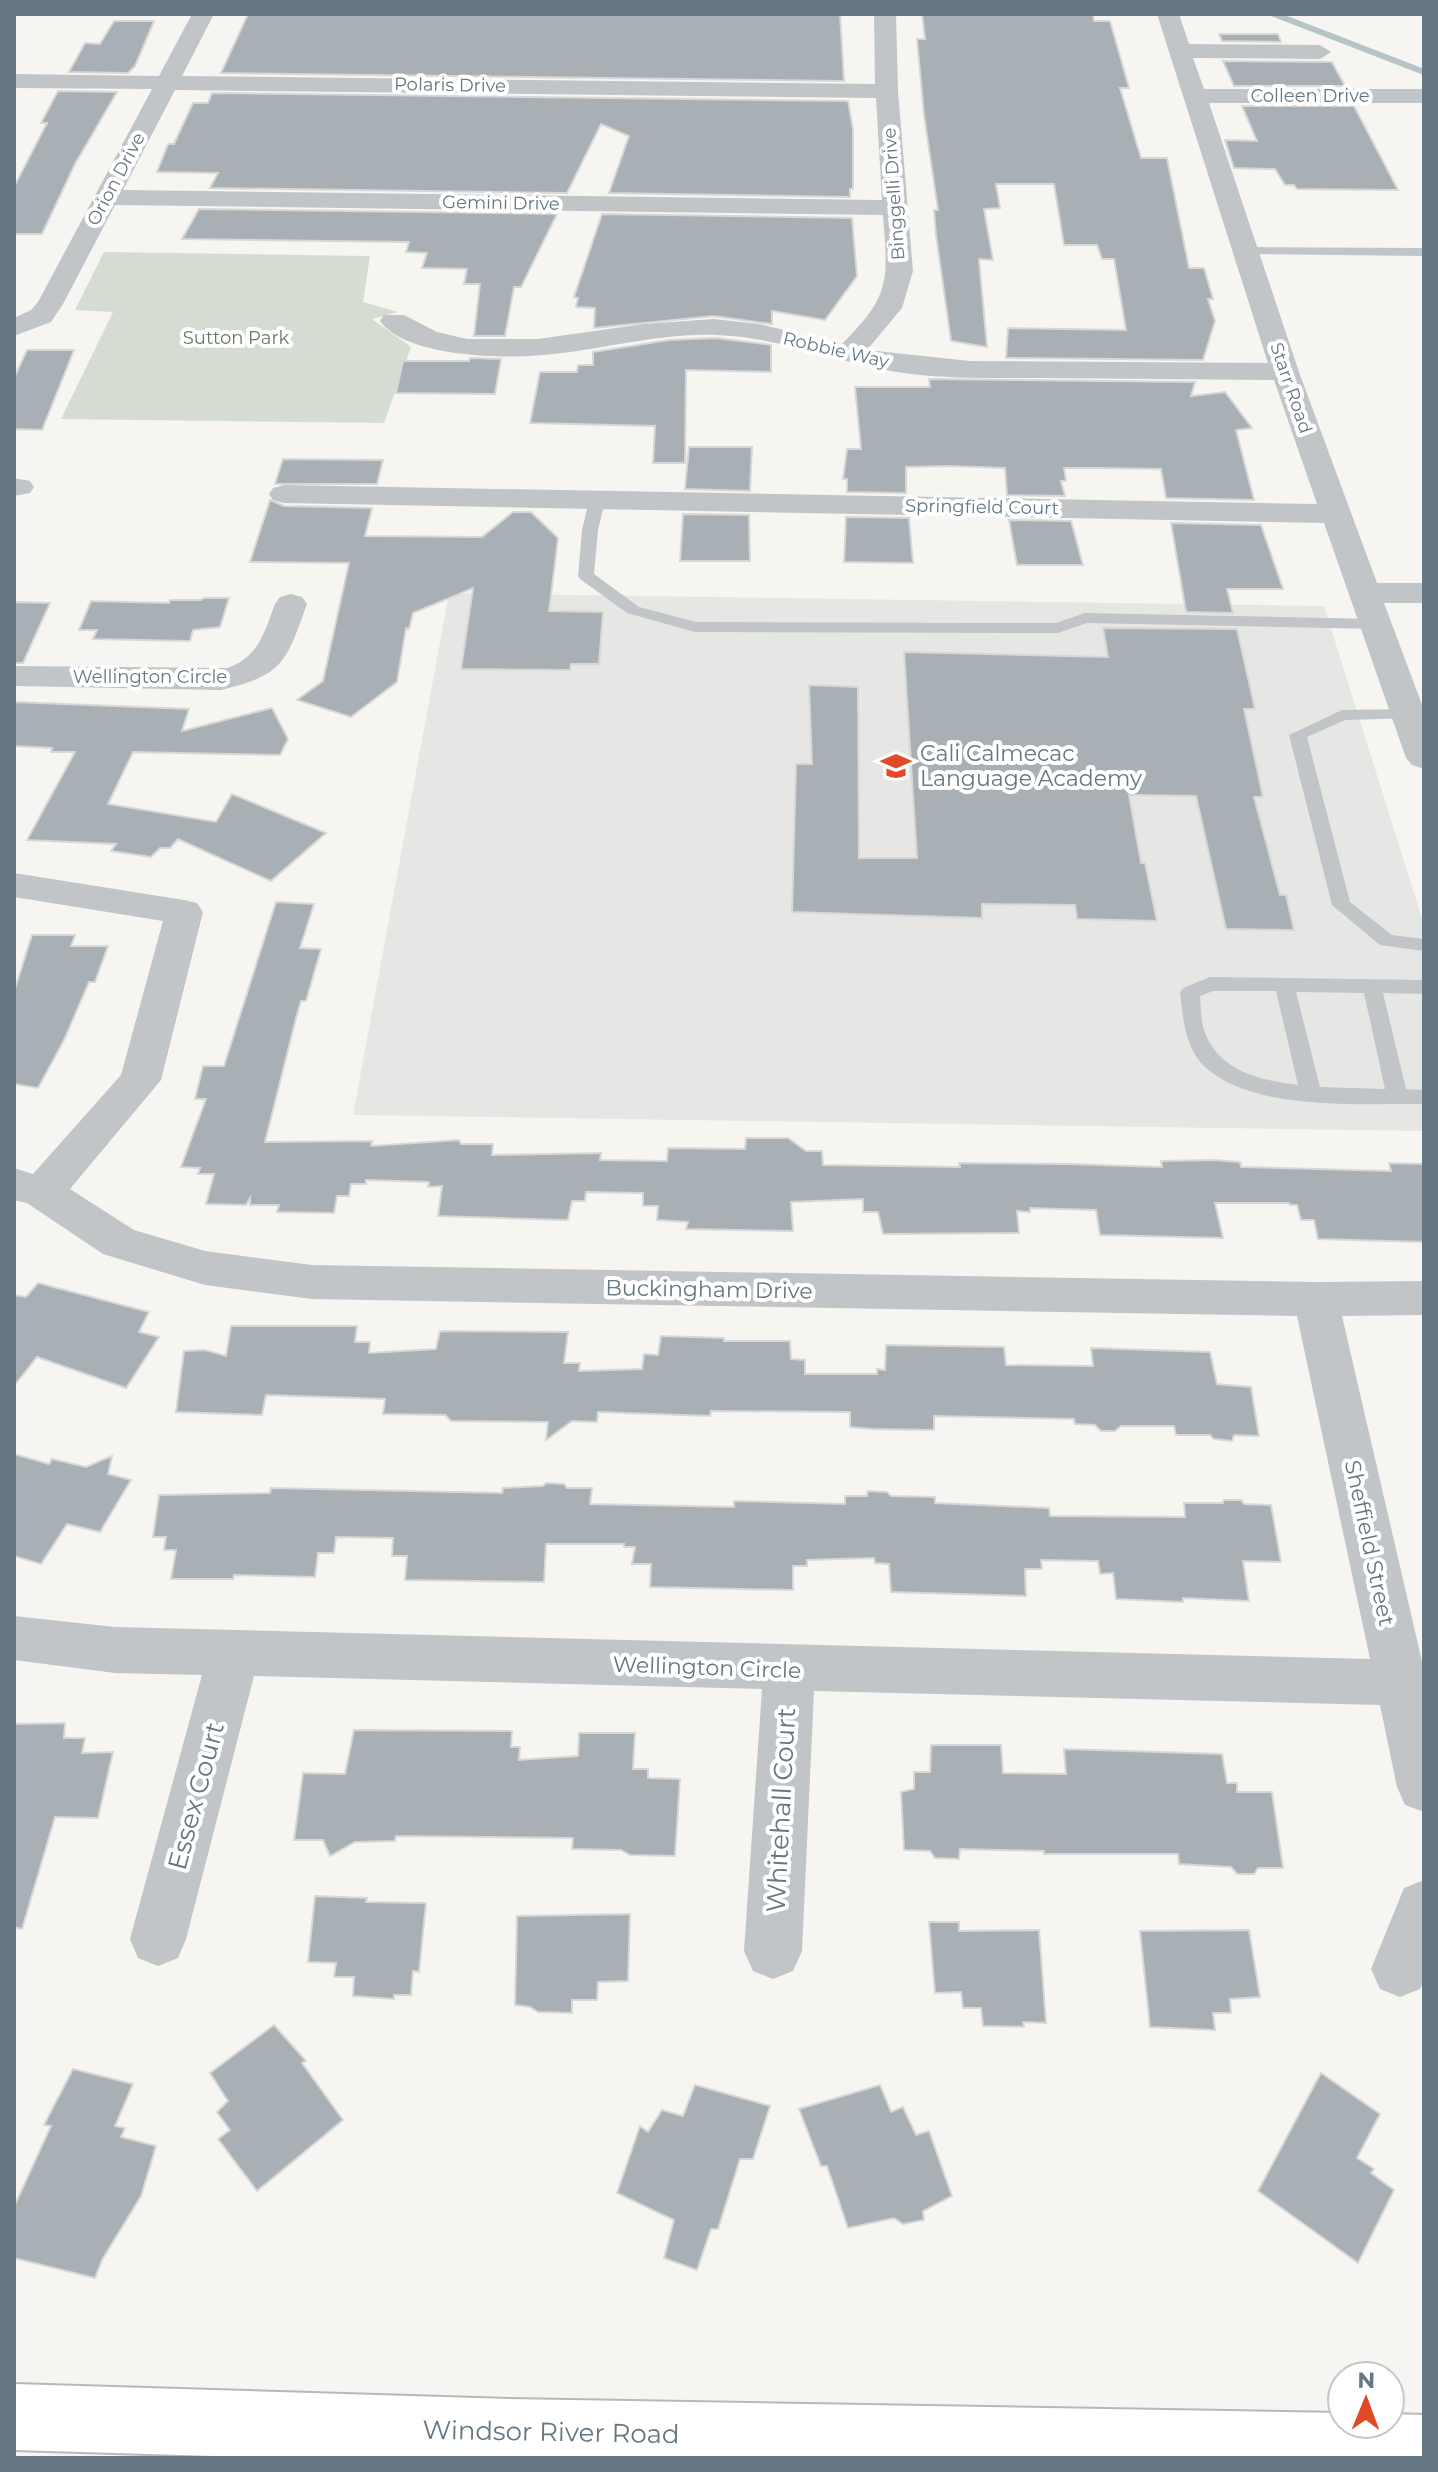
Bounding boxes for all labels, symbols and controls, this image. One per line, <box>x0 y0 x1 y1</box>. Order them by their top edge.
street label: Polaris Drive <box>394 73 506 97</box>
street label: Colleen Drive <box>1250 85 1370 107</box>
street label: Binggelli Drive <box>878 127 910 261</box>
street label: Orion Drive <box>82 129 150 229</box>
street label: Gemini Drive <box>442 191 560 215</box>
park label: Sutton Park <box>183 327 289 349</box>
street label: Robbie Way <box>781 327 891 373</box>
street label: Starr Road <box>1265 340 1317 436</box>
street label: Springfield Court <box>905 495 1059 519</box>
street label: Wellington Circle <box>73 666 227 688</box>
place label: Cali Calmecac Language Academy <box>920 740 1142 792</box>
school or university icon: Cali Calmecac Language Academy <box>879 749 913 783</box>
street label: Buckingham Drive <box>605 1274 813 1305</box>
street label: Sheffield Street <box>1339 1458 1400 1629</box>
street label: Wellington Circle <box>612 1651 802 1684</box>
street label: Whitehall Court <box>760 1707 802 1913</box>
street label: Essex Court <box>161 1719 231 1873</box>
north arrow <box>1326 2360 1406 2440</box>
text: N <box>1357 2367 1375 2394</box>
street label: Windsor River Road <box>422 2414 680 2450</box>

